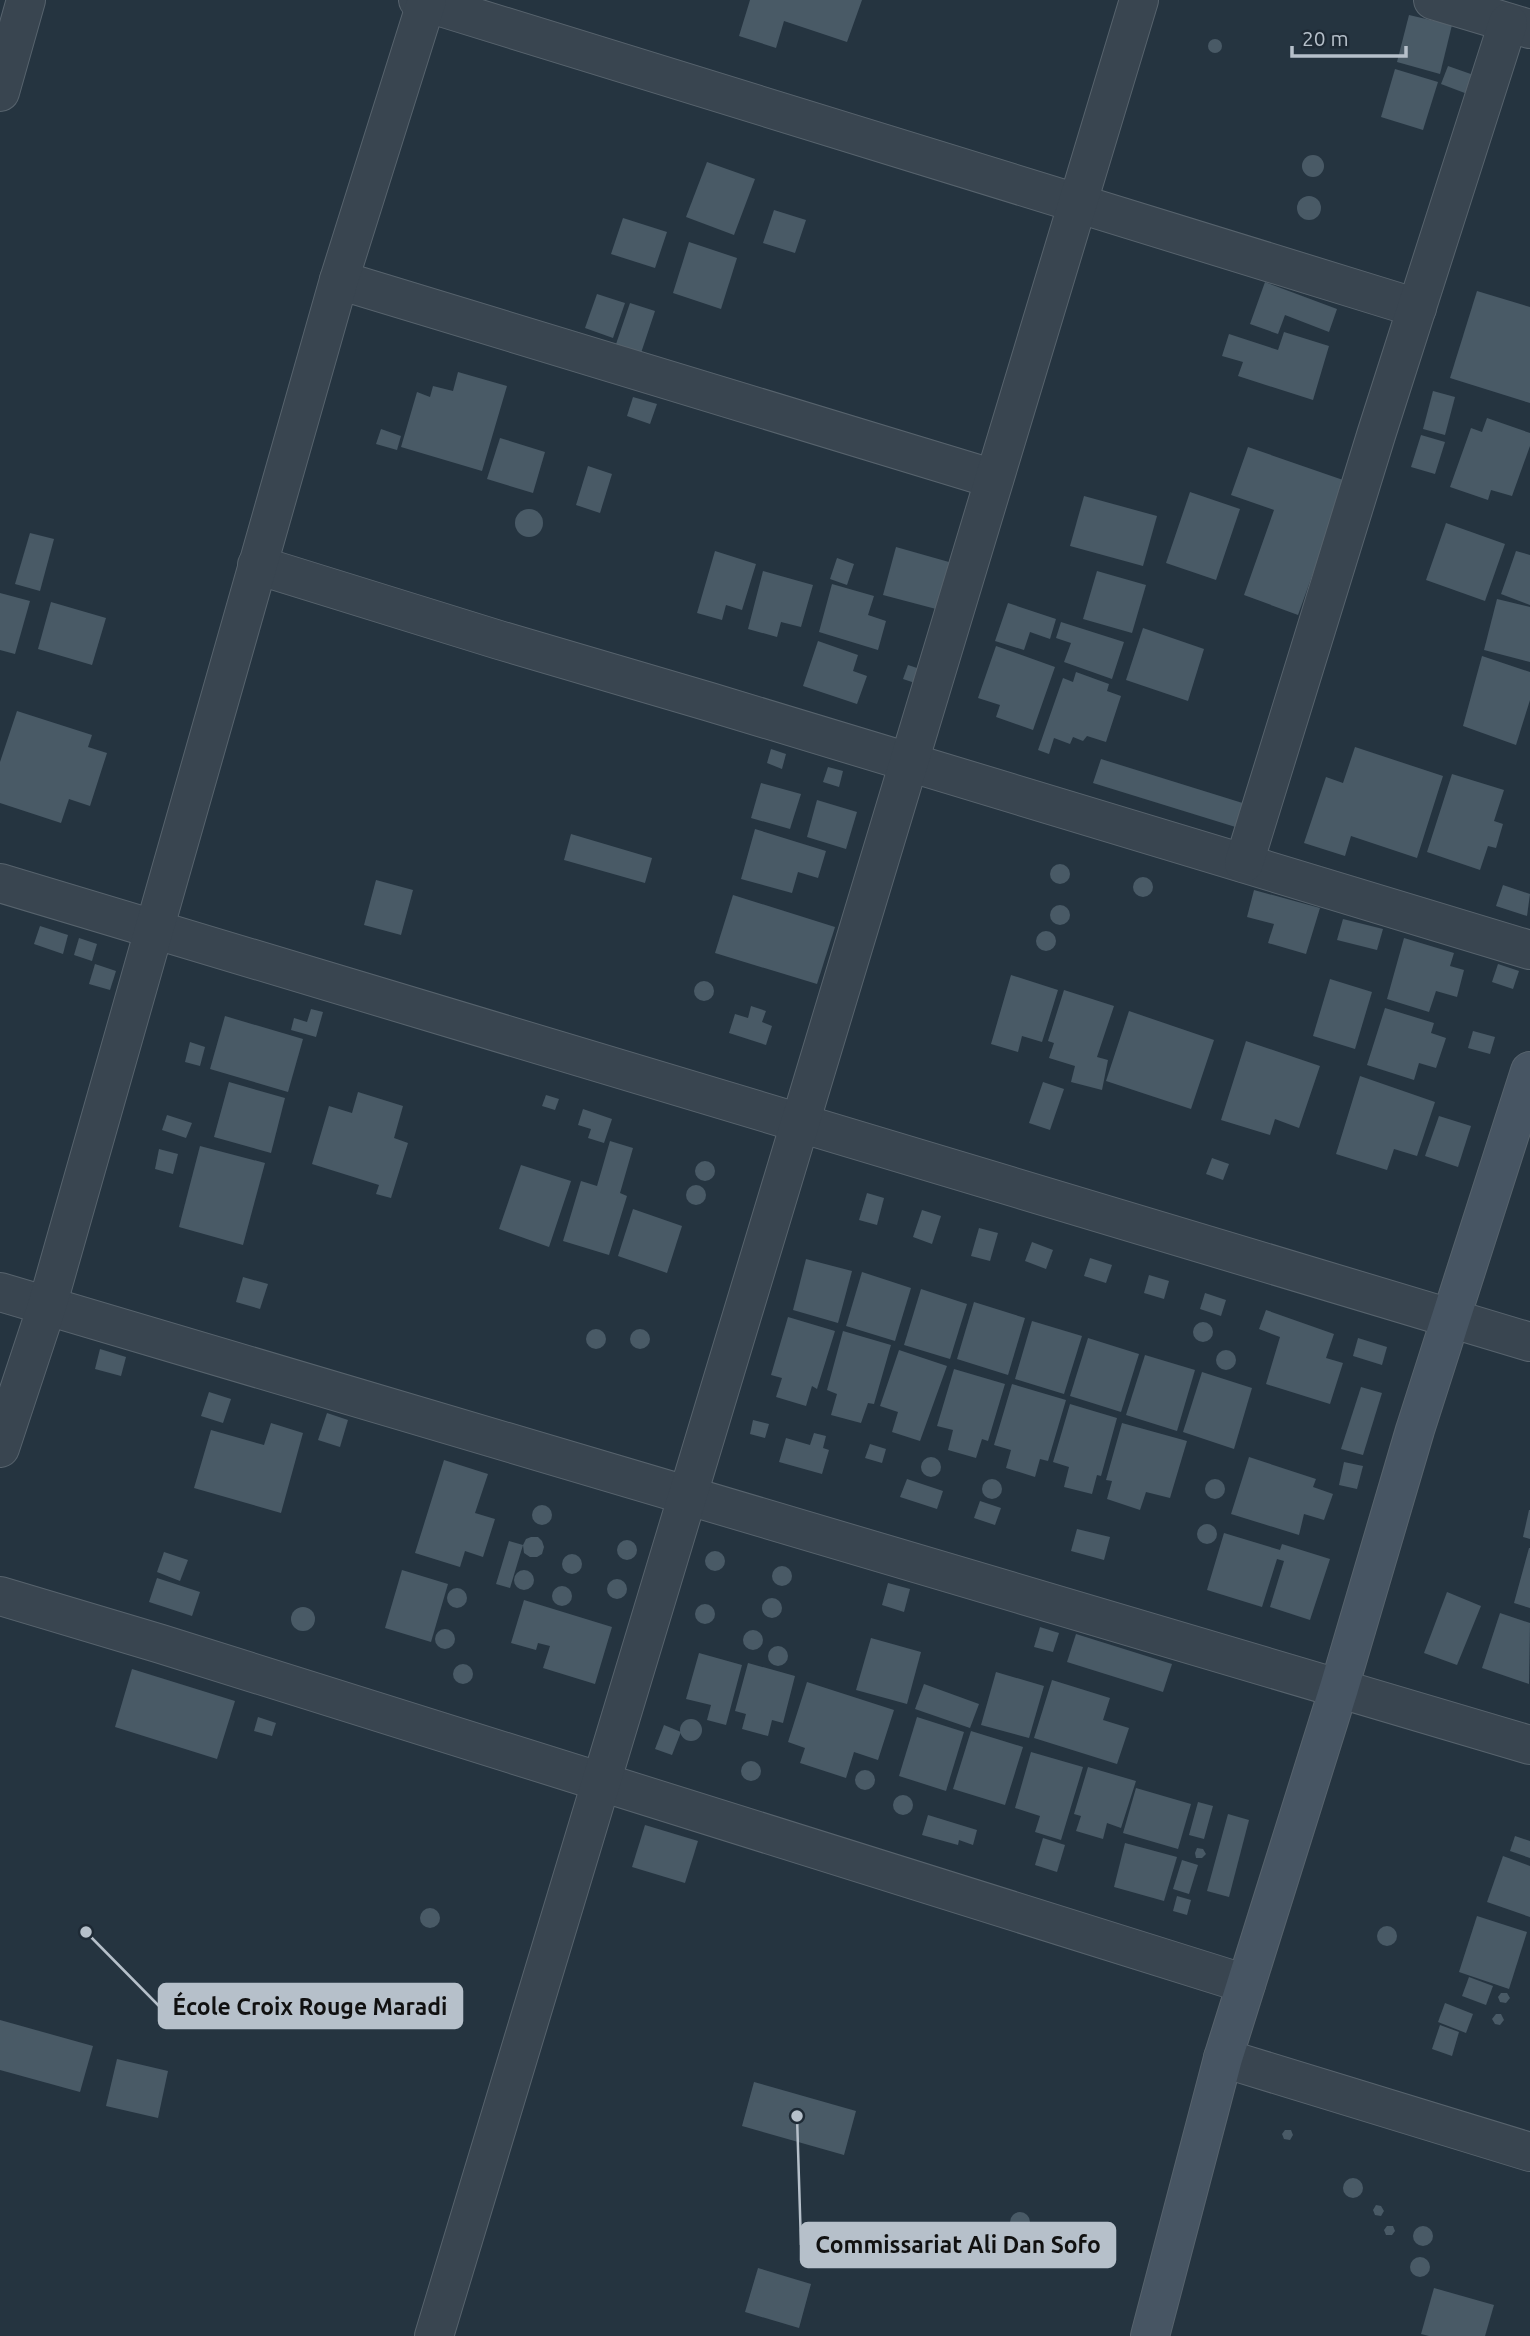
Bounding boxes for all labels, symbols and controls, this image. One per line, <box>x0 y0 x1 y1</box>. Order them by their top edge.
scale bar <box>1292 14 1406 58</box>
text: 20 m <box>1302 26 1349 50</box>
callout: École Croix Rouge Maradi <box>159 1984 462 2028</box>
text: École Croix Rouge Maradi <box>172 1991 448 2019</box>
callout: Commissariat Ali Dan Sofo <box>801 2223 1115 2267</box>
text: Commissariat Ali Dan Sofo <box>815 2232 1101 2257</box>

